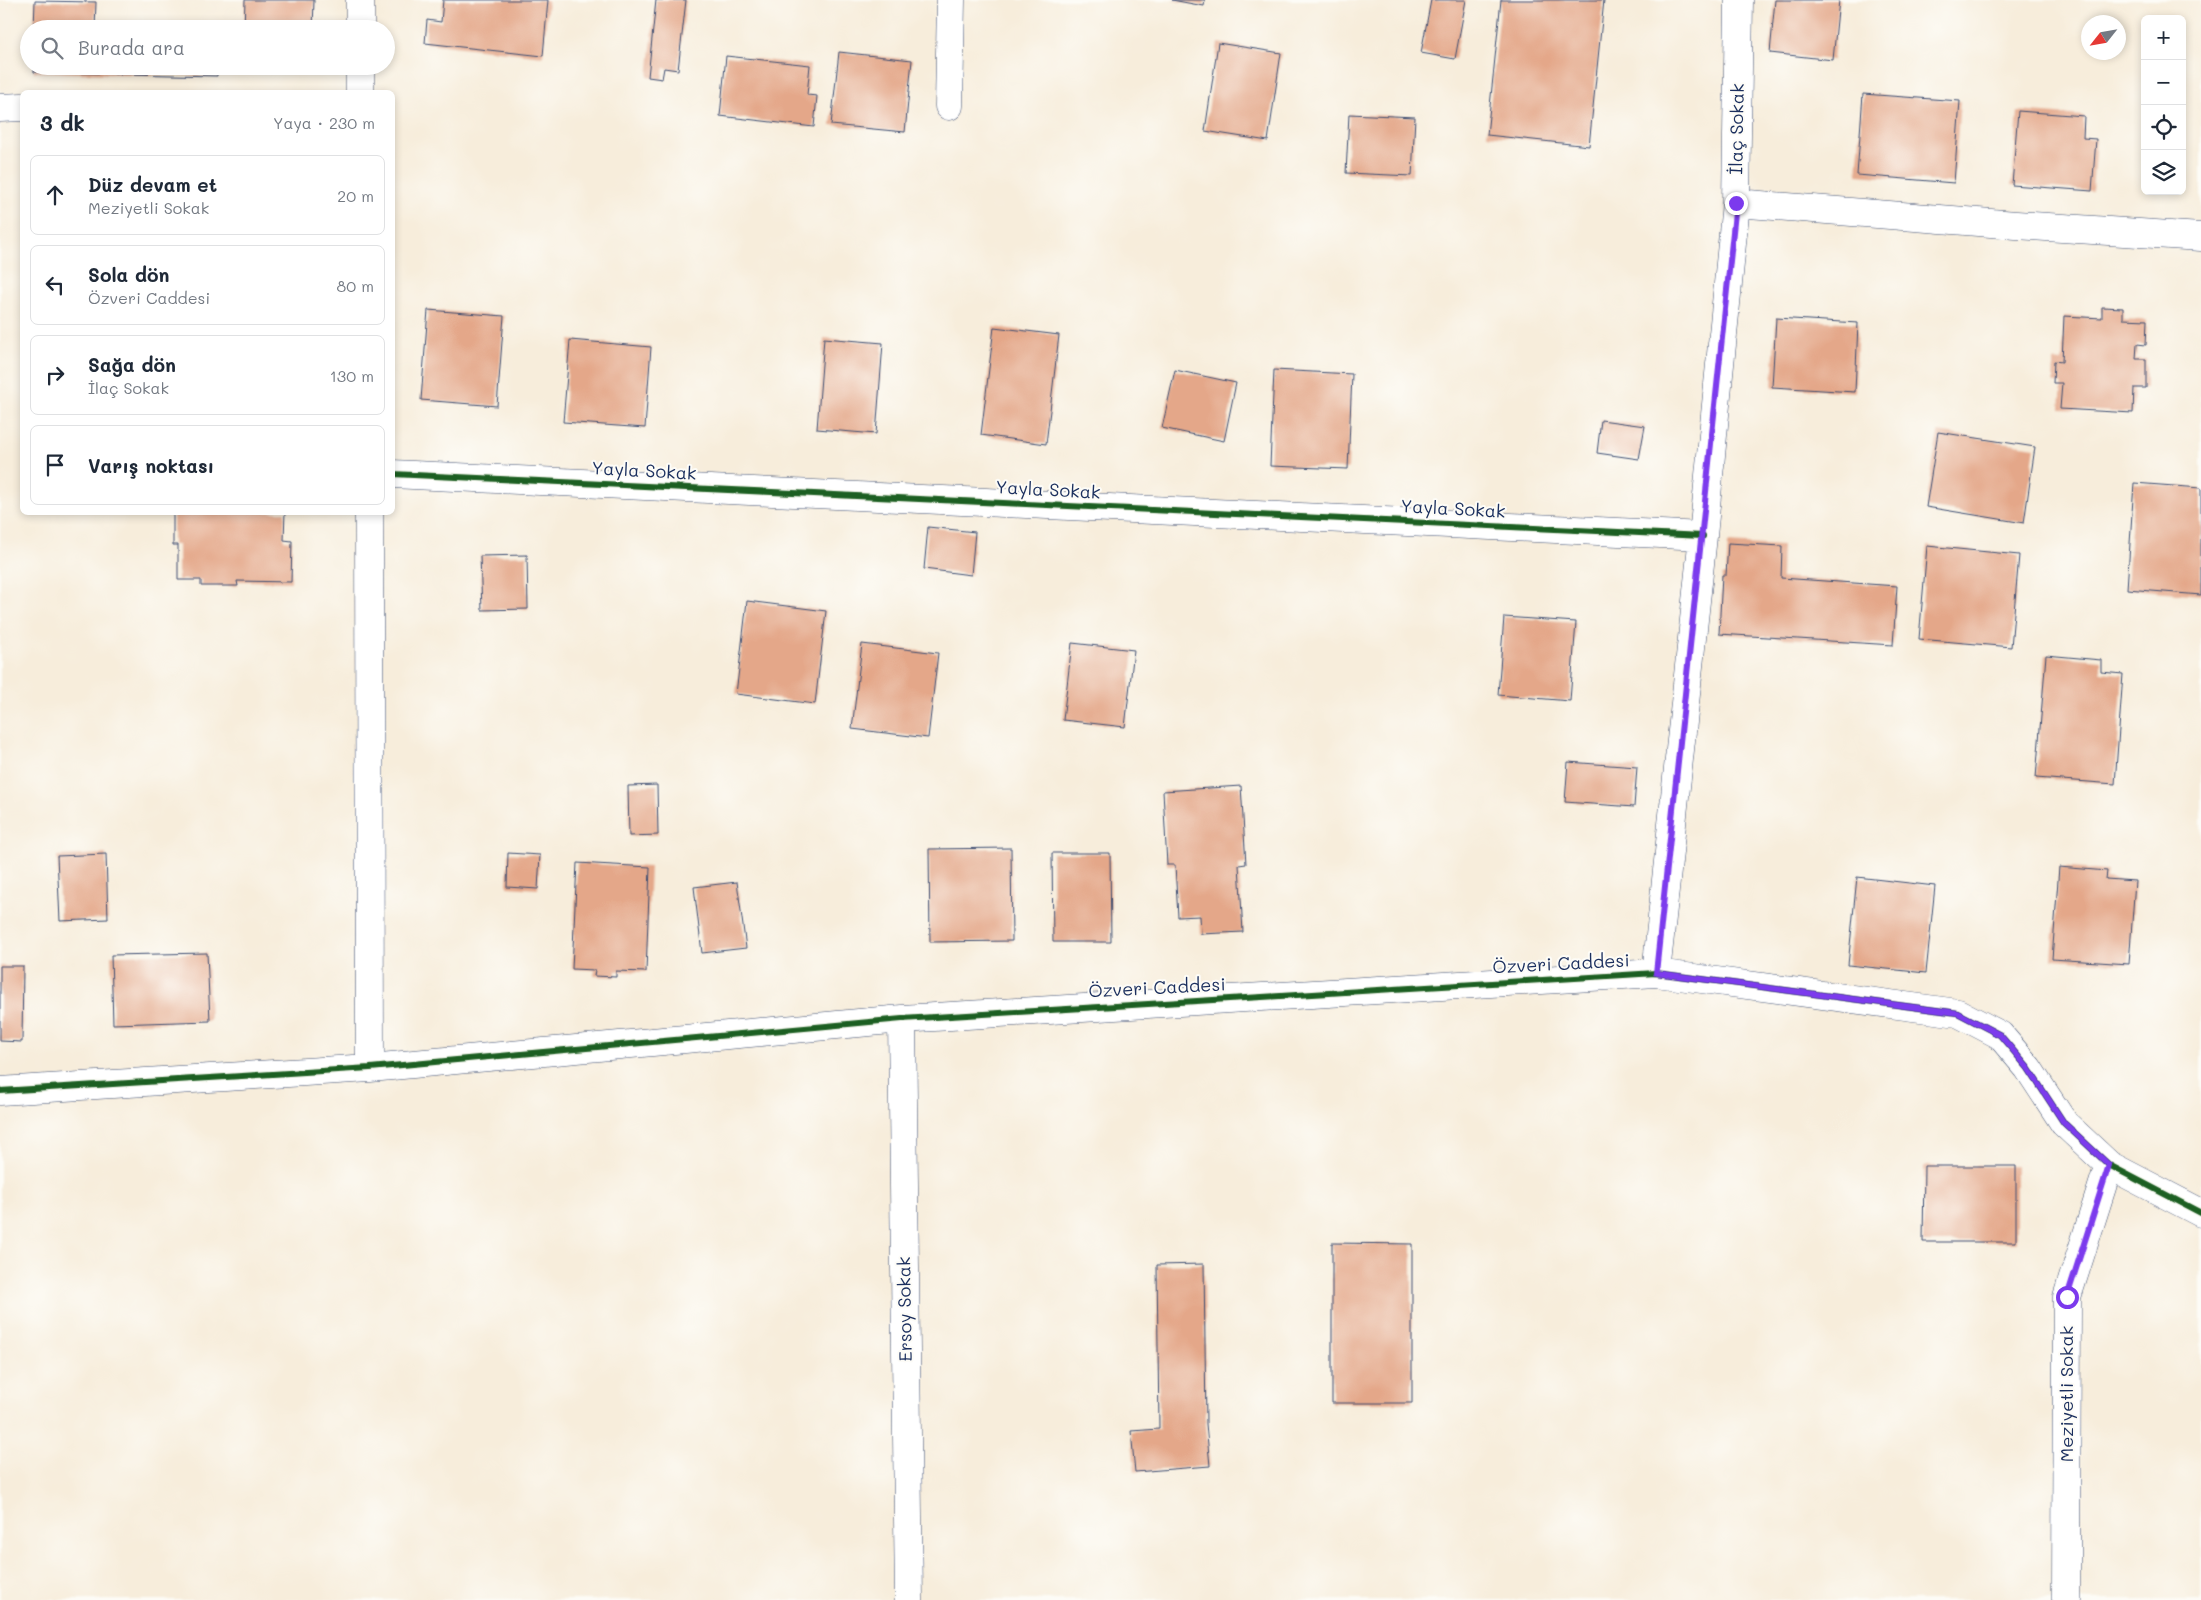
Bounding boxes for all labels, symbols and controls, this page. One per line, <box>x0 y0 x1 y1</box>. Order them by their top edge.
north arrow <box>2081 15 2126 60</box>
map controls <box>2141 15 2186 195</box>
button: + <box>2141 15 2186 60</box>
search box <box>20 20 395 75</box>
icon: search <box>38 34 66 62</box>
text: Burada ara <box>78 35 185 60</box>
button: − <box>2141 60 2186 105</box>
street label: İlaç Sokak <box>1723 83 1749 175</box>
button: locate <box>2141 105 2186 150</box>
text: 3 dk <box>40 109 85 136</box>
text: Yaya · 230 m <box>273 112 375 133</box>
button: layers <box>2141 150 2186 195</box>
text: Düz devam et <box>88 172 217 197</box>
icon: ahead <box>41 181 69 209</box>
text: 20 m <box>337 185 374 206</box>
route end <box>1725 192 1748 215</box>
text: Meziyetli Sokak <box>88 197 209 218</box>
text: Sola dön <box>88 262 170 287</box>
icon: left <box>41 271 69 299</box>
text: 80 m <box>337 275 374 296</box>
text: Özveri Caddesi <box>88 287 210 308</box>
text: Sağa dön <box>88 352 176 377</box>
icon: right <box>41 361 69 389</box>
text: 130 m <box>330 365 374 386</box>
text: İlaç Sokak <box>88 377 169 398</box>
icon: arrive <box>41 451 69 479</box>
text: Varış noktası <box>88 453 214 478</box>
street label: Yayla Sokak <box>591 455 697 485</box>
street label: Yayla Sokak <box>995 474 1101 504</box>
street label: Yayla Sokak <box>1400 493 1506 523</box>
street label: Özveri Caddesi <box>1492 947 1630 979</box>
street label: Özveri Caddesi <box>1088 971 1226 1003</box>
street label: Ersoy Sokak <box>891 1256 917 1362</box>
route start <box>2056 1286 2079 1309</box>
street label: Meziyetli Sokak <box>2054 1326 2078 1462</box>

